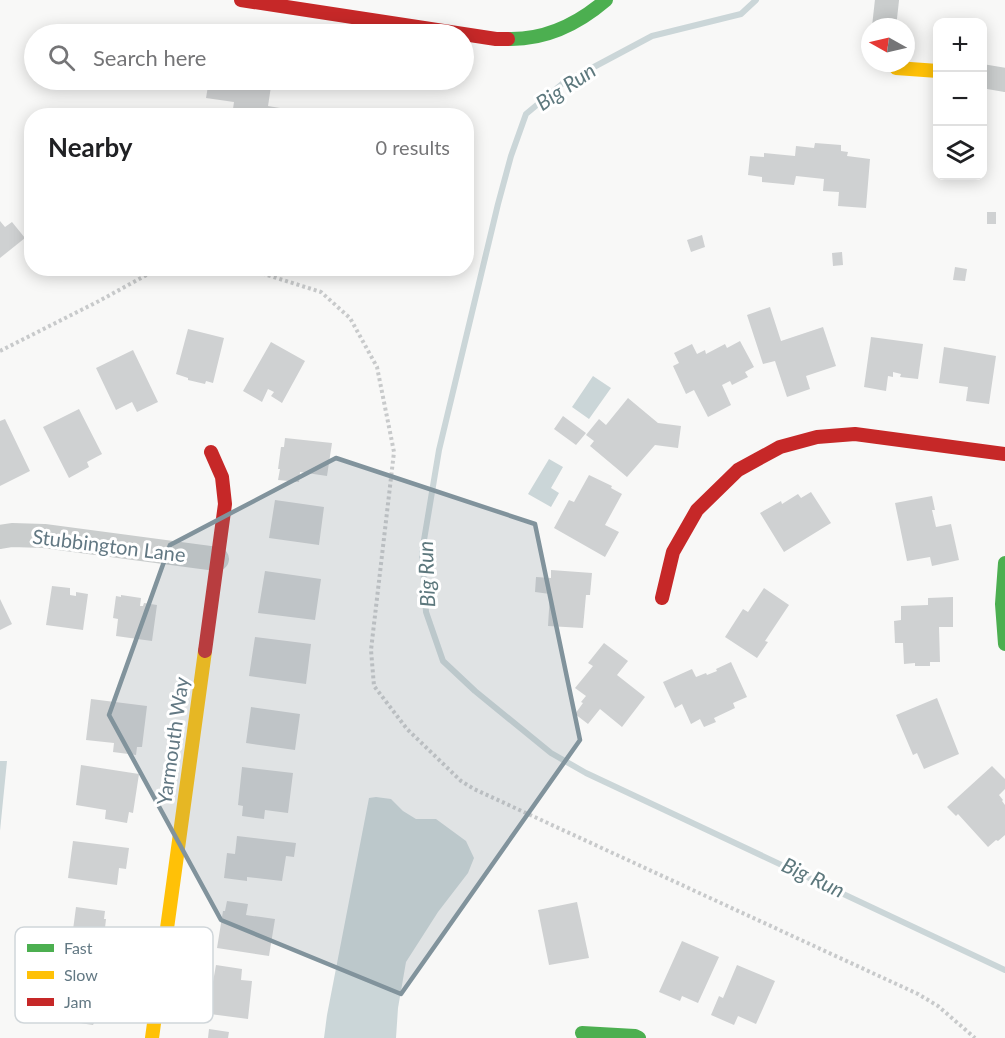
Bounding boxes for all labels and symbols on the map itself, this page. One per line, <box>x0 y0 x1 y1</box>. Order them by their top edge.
north arrow <box>861 18 915 72</box>
water label: Big Run <box>531 57 600 115</box>
street label: Stubbington Lane <box>31 524 187 566</box>
water label: Big Run <box>412 540 439 608</box>
street label: Yarmouth Way <box>151 675 193 807</box>
water label: Big Run <box>778 851 849 902</box>
legend <box>15 927 213 1023</box>
text: Fast <box>64 938 93 957</box>
text: Slow <box>64 965 98 984</box>
text: Jam <box>64 992 92 1011</box>

